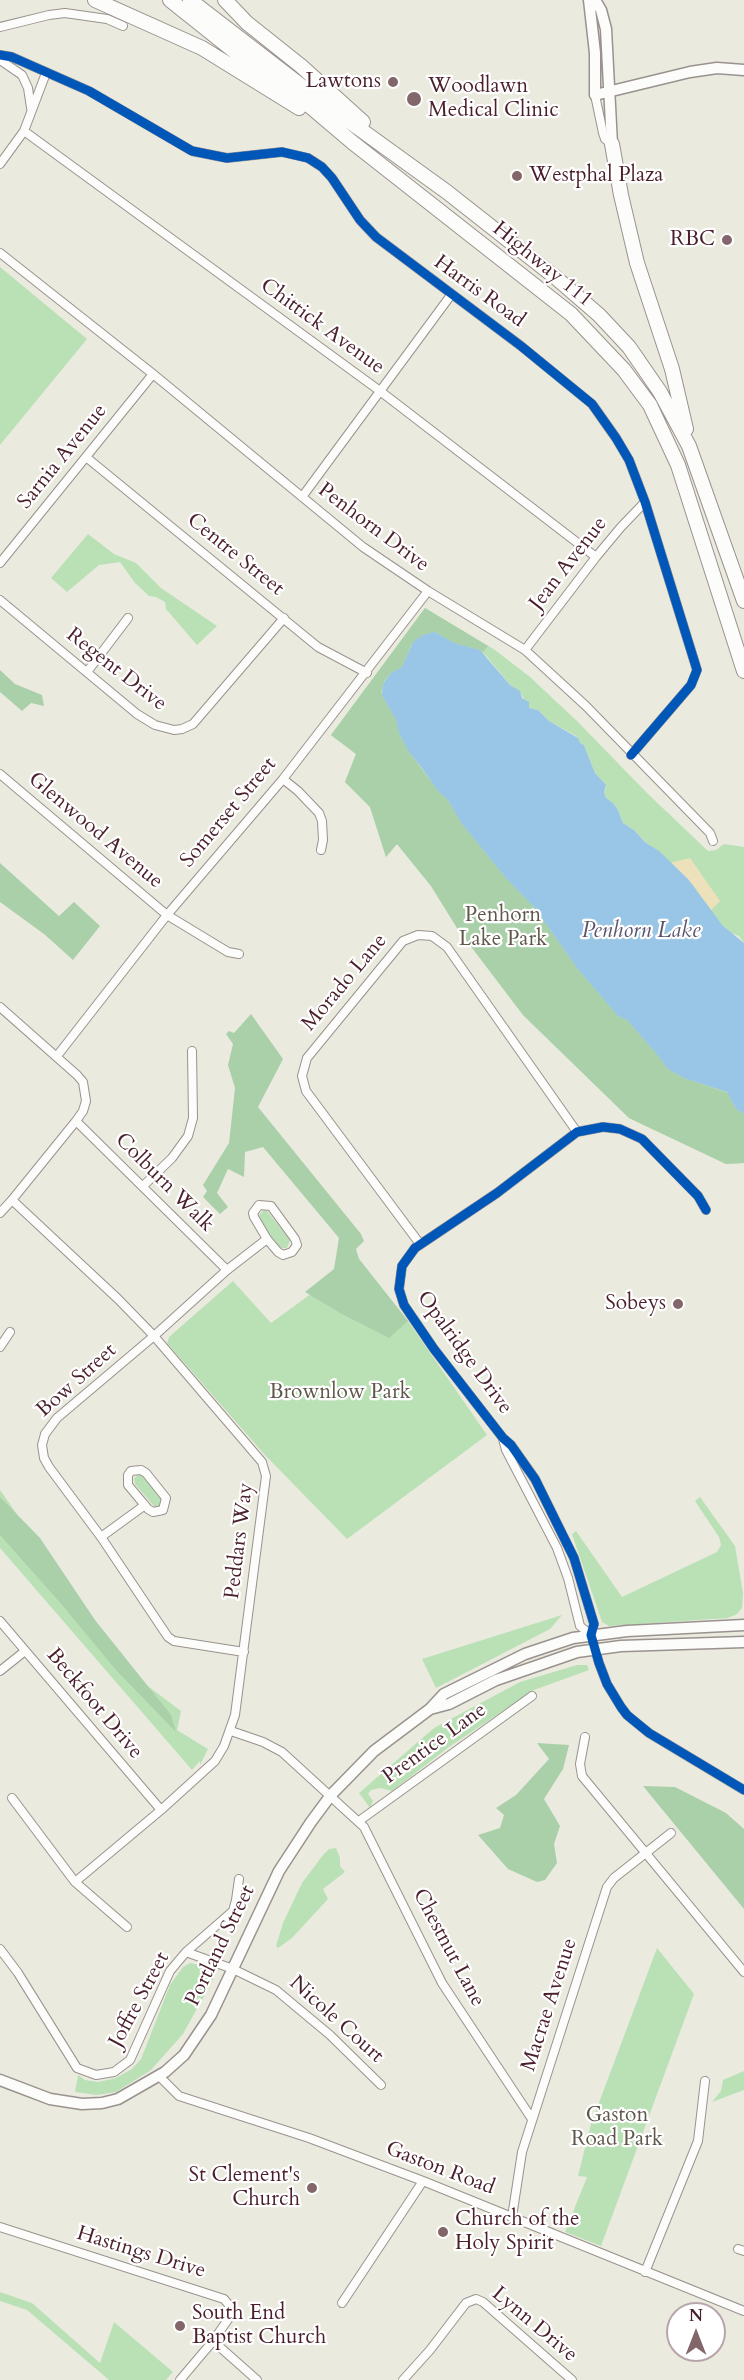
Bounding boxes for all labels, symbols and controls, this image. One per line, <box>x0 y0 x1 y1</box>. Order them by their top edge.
place label: Lawtons <box>305 69 381 95</box>
place label: Woodlawn Medical Clinic <box>428 74 559 124</box>
marker: Lawtons <box>386 75 400 89</box>
marker: Woodlawn Medical Clinic <box>405 90 423 108</box>
place label: Westphal Plaza <box>529 163 663 189</box>
marker: Westphal Plaza <box>510 169 524 183</box>
street label: Highway 111 <box>487 217 597 313</box>
place label: RBC <box>670 227 715 253</box>
marker: RBC <box>720 233 734 247</box>
street label: Harris Road <box>428 250 530 334</box>
street label: Chittick Avenue <box>255 274 389 380</box>
street label: Sarnia Avenue <box>13 399 113 515</box>
street label: Penhorn Drive <box>312 478 434 578</box>
street label: Centre Street <box>181 508 289 602</box>
street label: Jean Avenue <box>525 512 613 616</box>
street label: Regent Drive <box>61 623 171 717</box>
street label: Somerset Street <box>176 753 282 873</box>
street label: Glenwood Avenue <box>23 767 167 895</box>
park label: Penhorn Lake Park <box>459 903 547 953</box>
water label: Penhorn Lake <box>582 919 700 945</box>
street label: Morado Lane <box>297 929 393 1037</box>
street label: Colburn Walk <box>109 1128 219 1238</box>
street label: Opalridge Drive <box>411 1286 517 1420</box>
place label: Sobeys <box>605 1291 666 1317</box>
marker: Sobeys <box>671 1297 685 1311</box>
street label: Bow Street <box>32 1339 122 1423</box>
park label: Brownlow Park <box>269 1380 411 1406</box>
street label: Peddars Way <box>220 1481 260 1601</box>
street label: Beckfoot Drive <box>40 1644 148 1764</box>
street label: Prentice Lane <box>378 1698 492 1790</box>
street label: Portland Street <box>181 1881 261 2011</box>
street label: Chestnut Lane <box>406 1885 490 2011</box>
street label: Macrae Avenue <box>517 1935 583 2075</box>
street label: Joffre Street <box>104 1948 176 2052</box>
street label: Nicole Court <box>284 1971 388 2069</box>
park label: Gaston Road Park <box>571 2103 663 2153</box>
street label: Gaston Road <box>382 2137 498 2201</box>
place label: St Clement's Church <box>189 2163 300 2213</box>
marker: St Clement's Church <box>305 2181 319 2195</box>
place label: Church of the Holy Spirit <box>455 2207 580 2257</box>
street label: Hastings Drive <box>74 2221 208 2285</box>
marker: Church of the Holy Spirit <box>436 2225 450 2239</box>
street label: Lynn Drive <box>486 2282 582 2368</box>
place label: South End Baptist Church <box>192 2301 326 2351</box>
north arrow <box>666 2302 726 2362</box>
text: N <box>689 2305 703 2327</box>
marker: South End Baptist Church <box>173 2319 187 2333</box>

